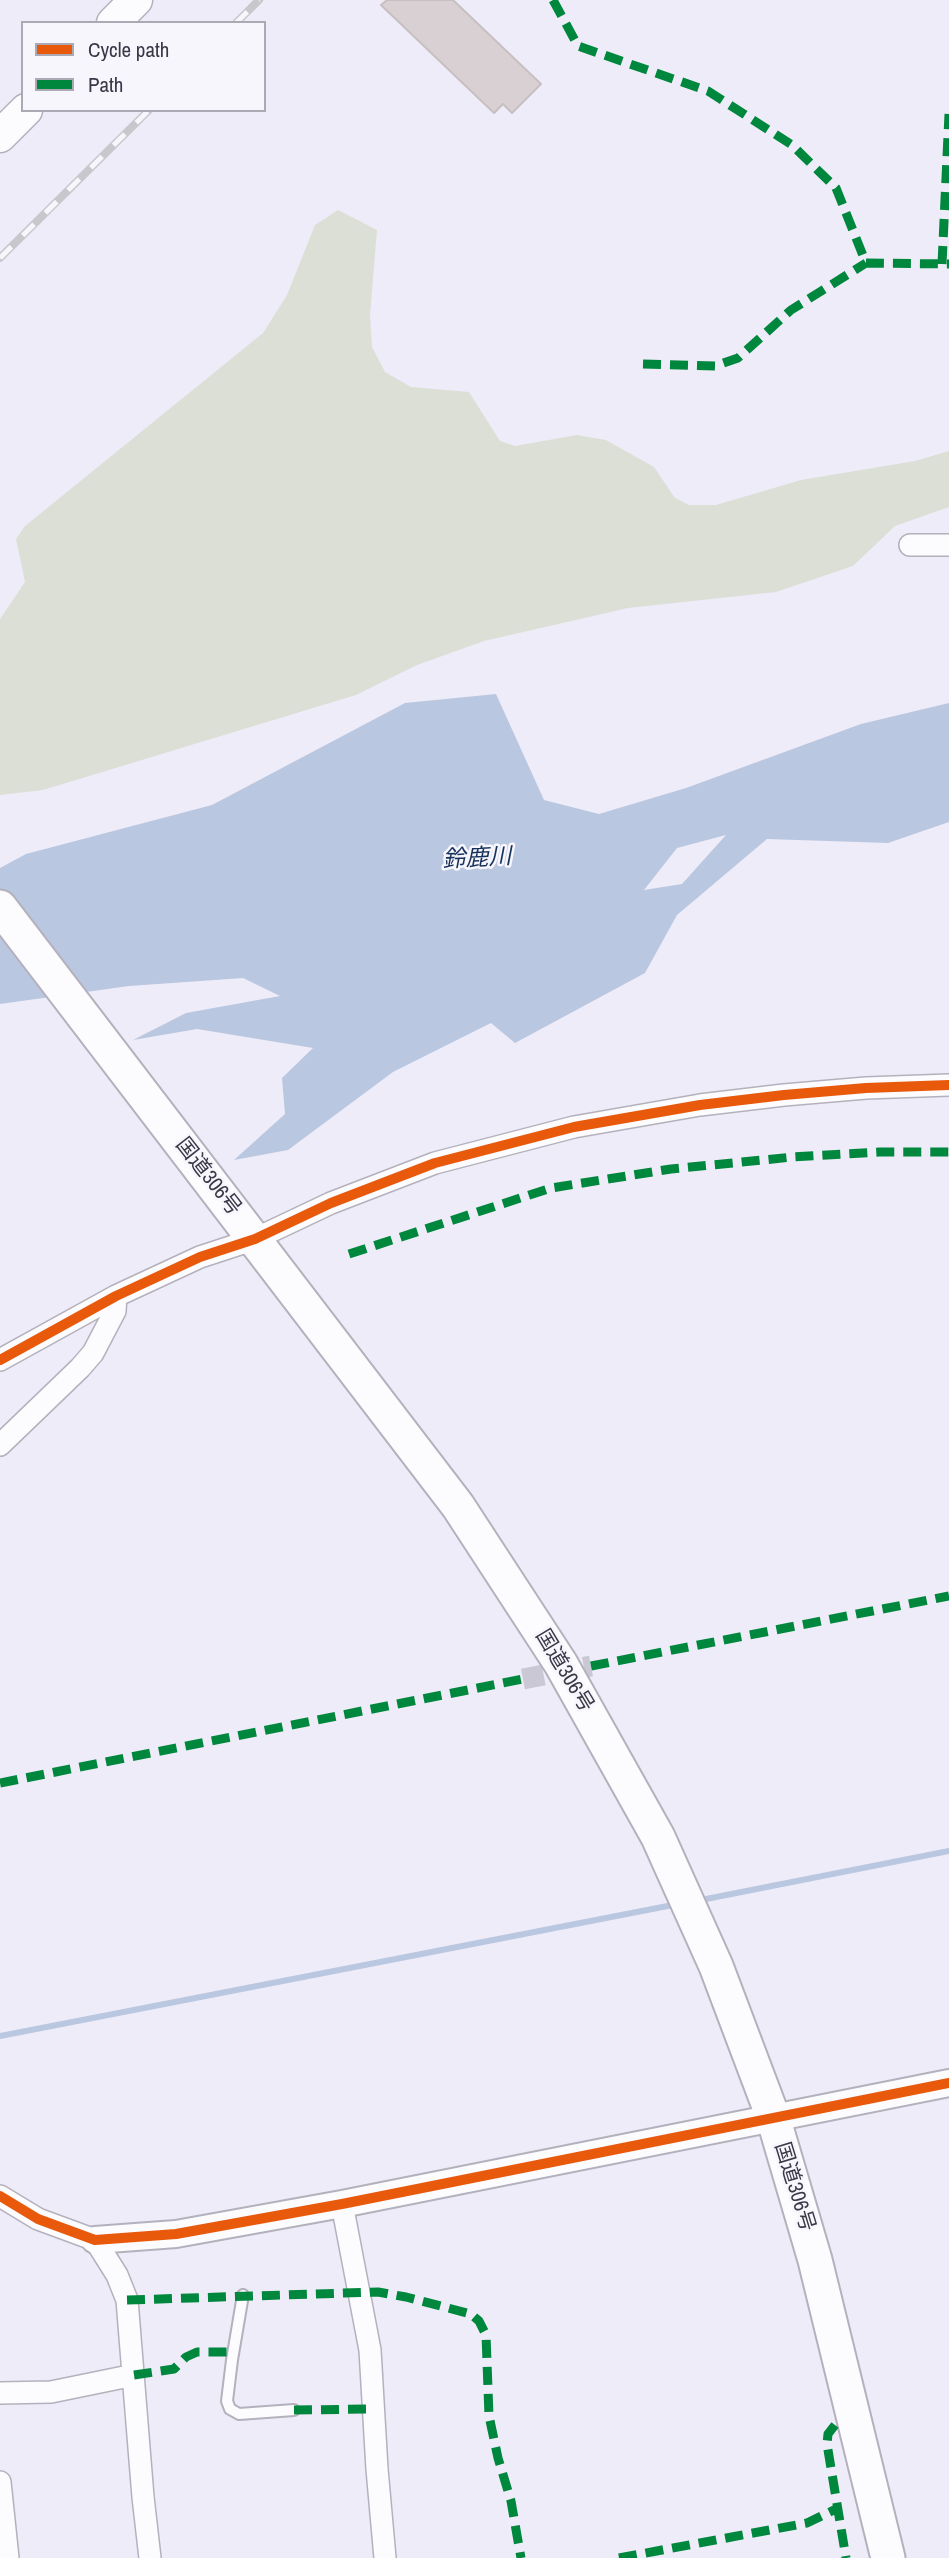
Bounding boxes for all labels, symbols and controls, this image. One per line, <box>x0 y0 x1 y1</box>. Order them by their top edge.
legend <box>21 21 266 112</box>
text: Cycle path <box>88 35 169 64</box>
text: Path <box>88 70 123 99</box>
water label: 鈴鹿川 <box>442 843 512 875</box>
street label: 国道306号 <box>170 1133 246 1221</box>
street label: 国道306号 <box>530 1625 598 1717</box>
street label: 国道306号 <box>769 2139 819 2235</box>

